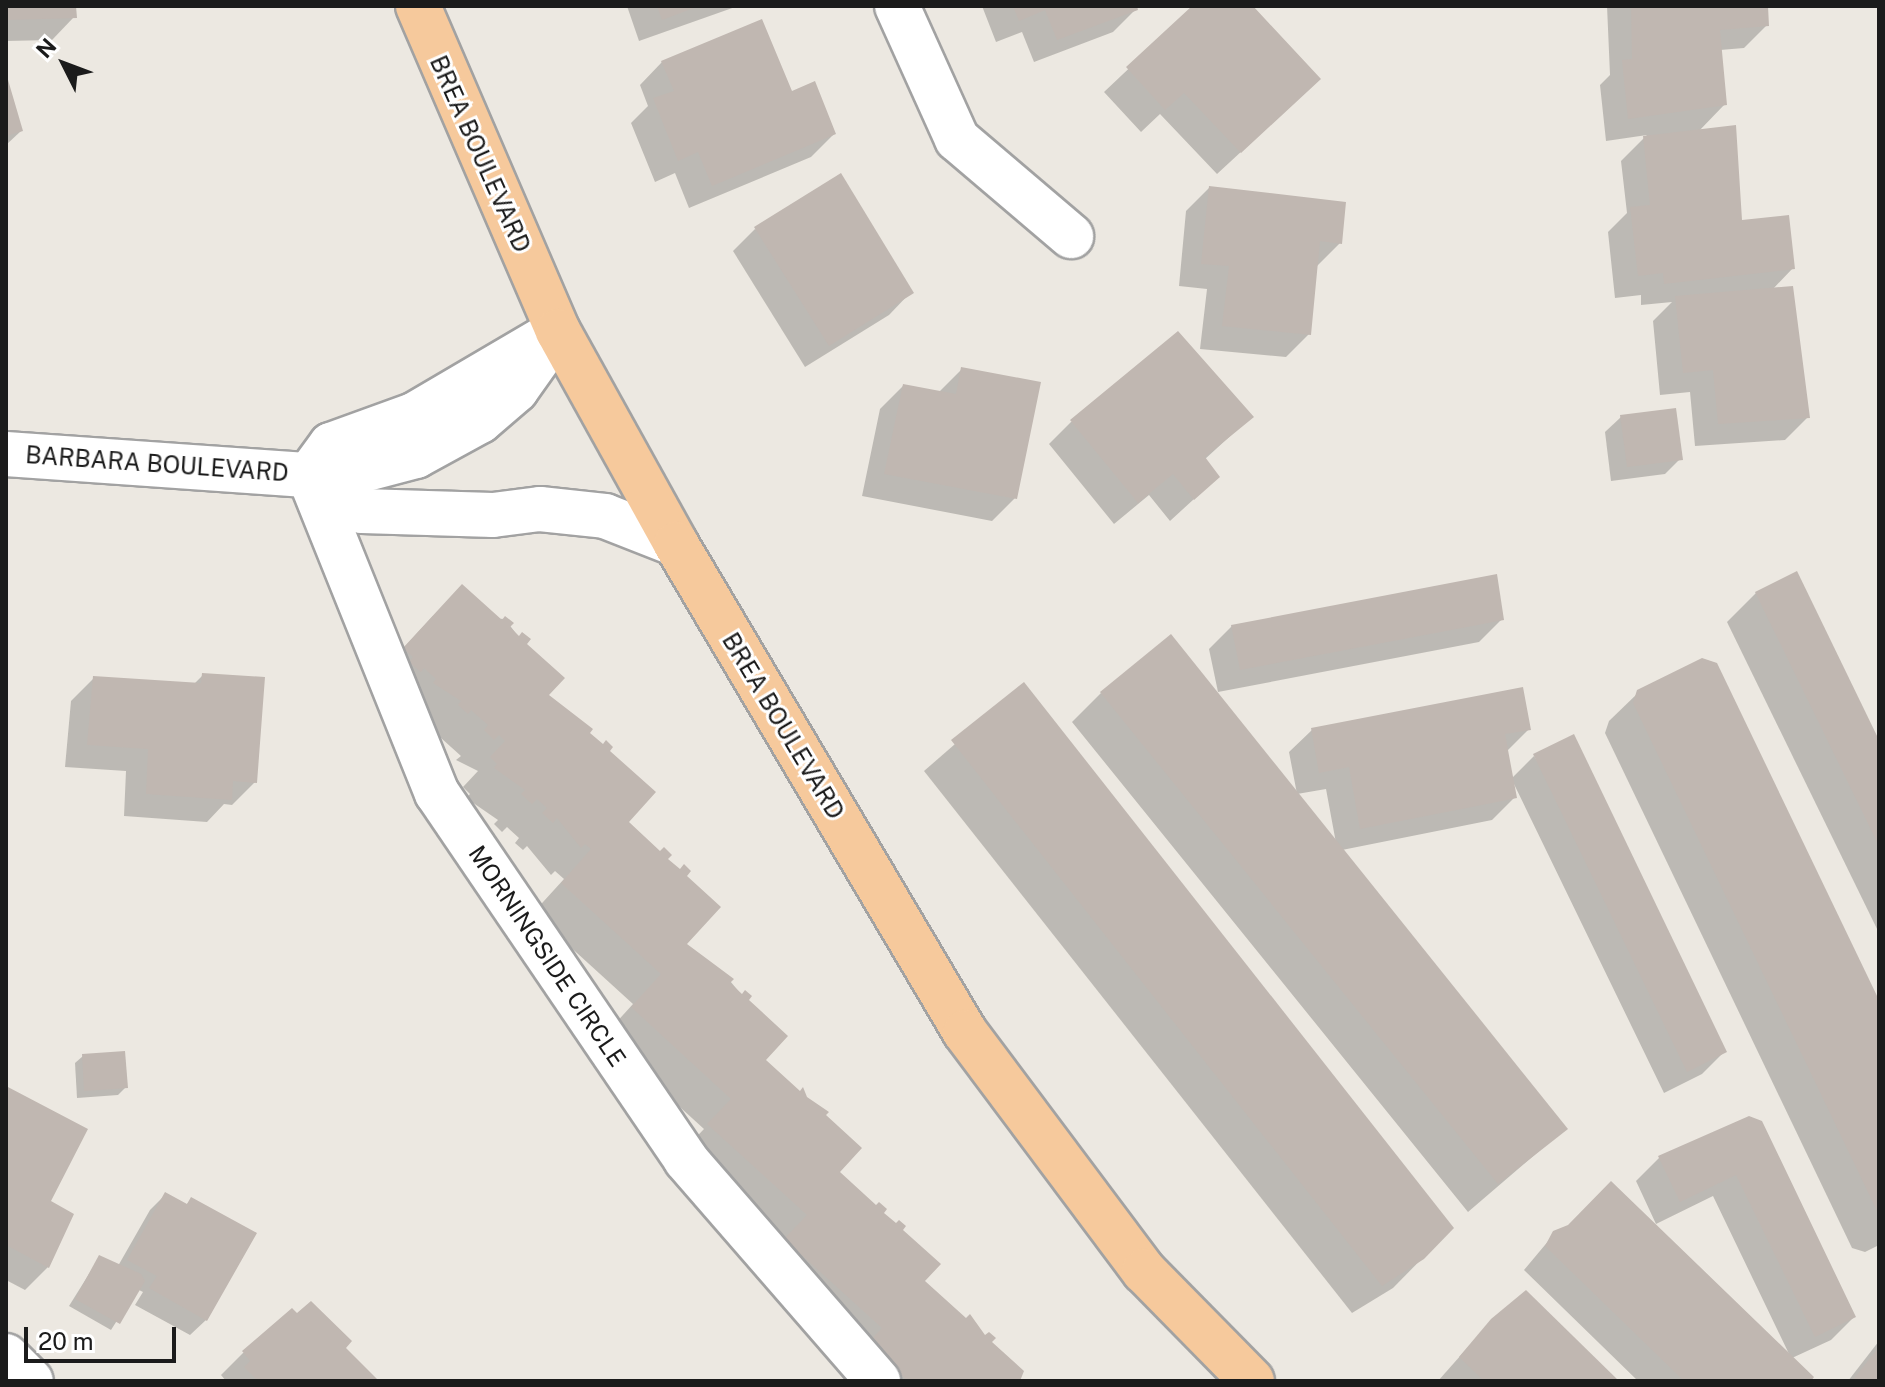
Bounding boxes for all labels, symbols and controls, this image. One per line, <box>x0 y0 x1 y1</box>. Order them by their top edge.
north arrow <box>24 24 104 104</box>
text: N <box>31 33 62 63</box>
street label: BREA BOULEVARD <box>424 51 536 257</box>
street label: BARBARA BOULEVARD <box>24 440 290 488</box>
street label: BREA BOULEVARD <box>716 628 850 824</box>
street label: MORNINGSIDE CIRCLE <box>462 840 632 1072</box>
scale bar <box>28 1311 180 1361</box>
text: 20 m <box>38 1327 94 1355</box>

